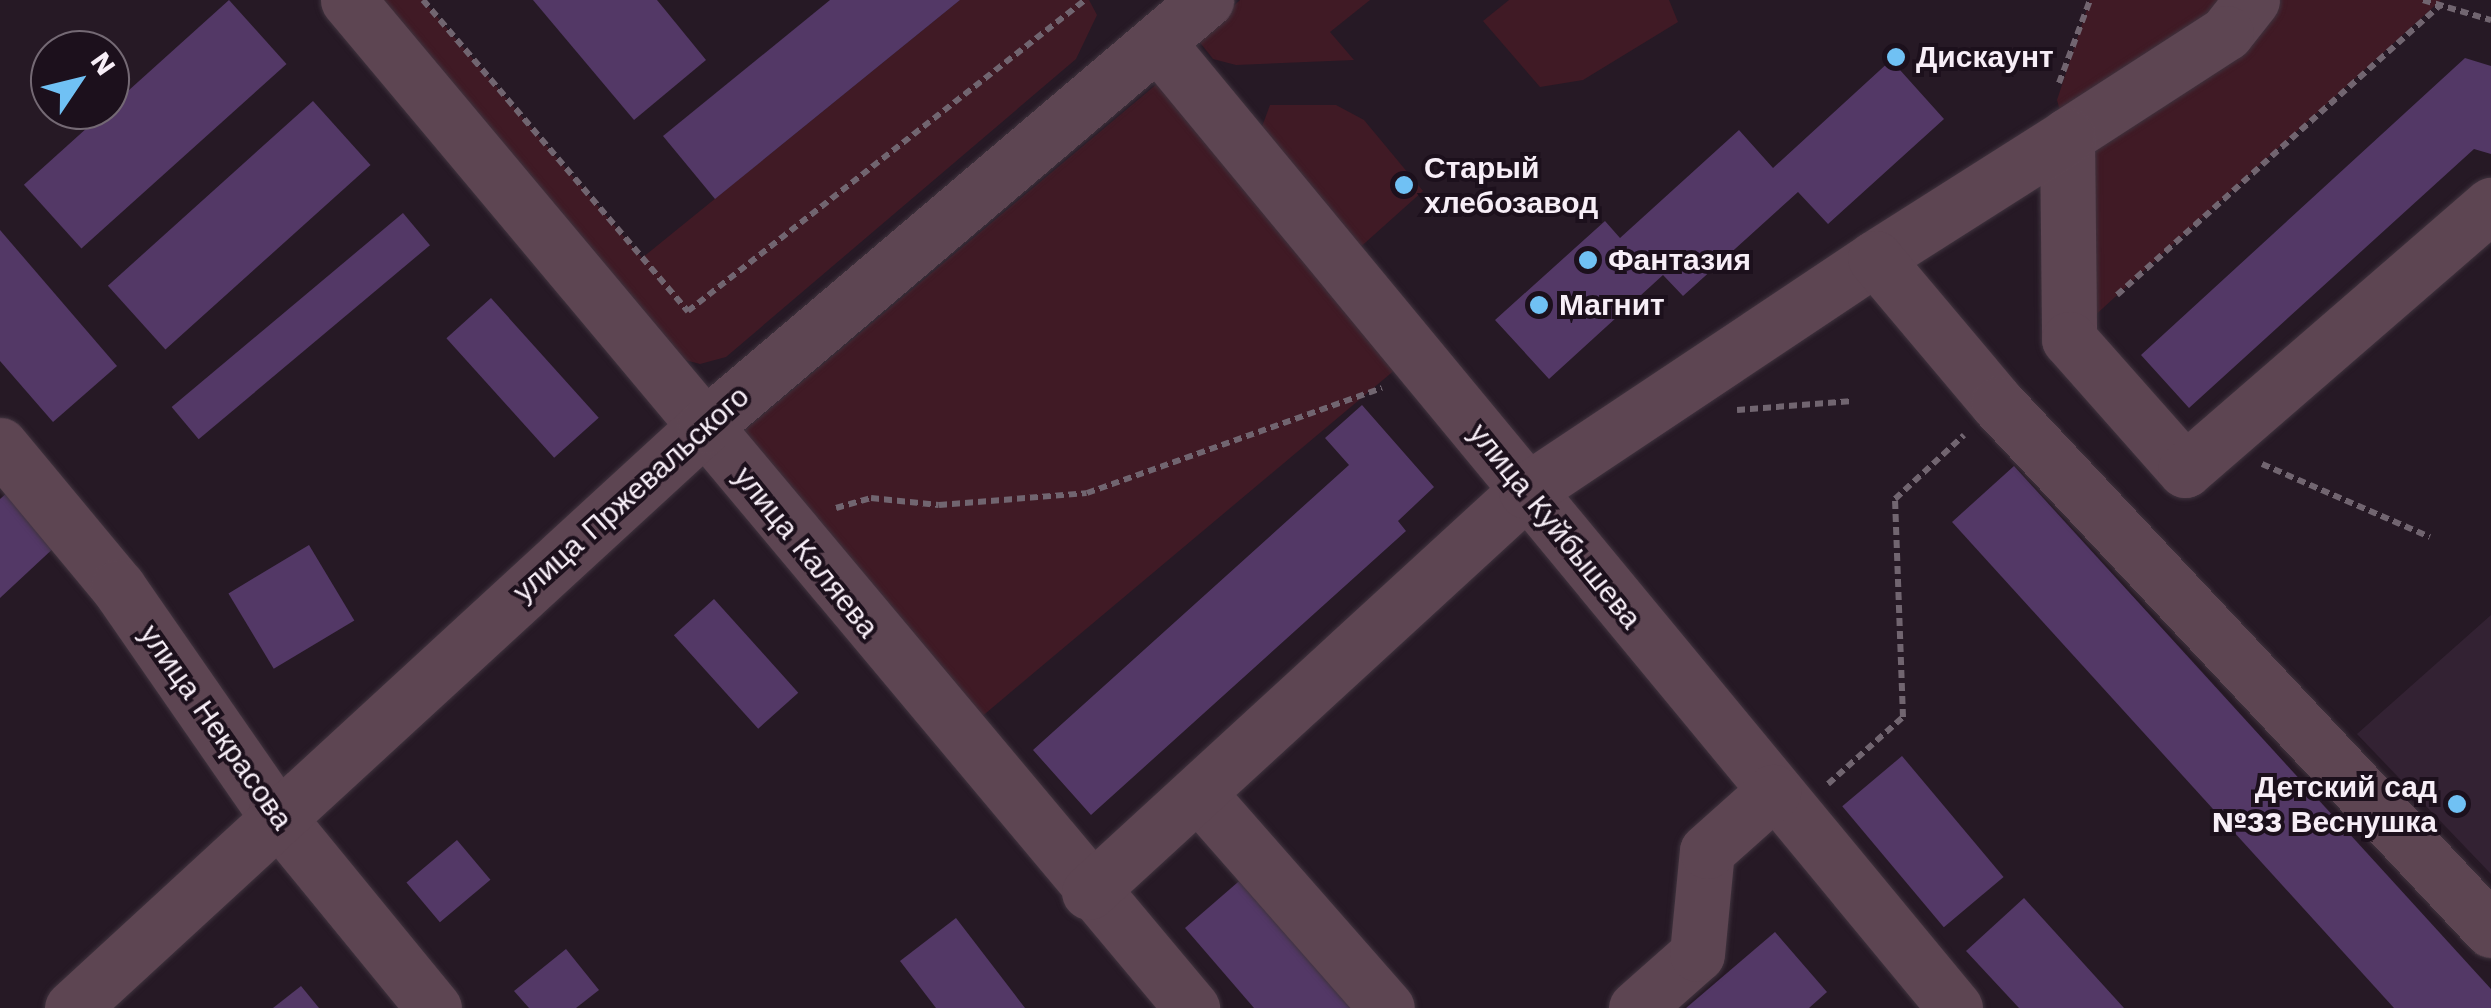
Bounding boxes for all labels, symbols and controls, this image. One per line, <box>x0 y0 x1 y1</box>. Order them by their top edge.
north arrow <box>30 30 130 130</box>
place label: Дискаунт <box>1916 39 2054 75</box>
text: N <box>84 46 123 82</box>
marker: Дискаунт <box>1885 46 1907 68</box>
place label: Старый хлебозавод <box>1424 150 1598 220</box>
marker: Старый хлебозавод <box>1393 174 1415 196</box>
place label: Фантазия <box>1608 242 1751 278</box>
marker: Фантазия <box>1577 249 1599 271</box>
place label: Магнит <box>1559 287 1665 323</box>
marker: Магнит <box>1528 294 1550 316</box>
street label: улица Пржевальского <box>506 379 756 609</box>
street label: улица Куйбышева <box>1461 416 1649 636</box>
street label: улица Каляева <box>726 459 886 645</box>
street label: улица Некрасова <box>132 618 300 836</box>
place label: Детский сад №33 Веснушка <box>2212 769 2437 840</box>
marker: Детский сад №33 Веснушка <box>2446 793 2468 815</box>

